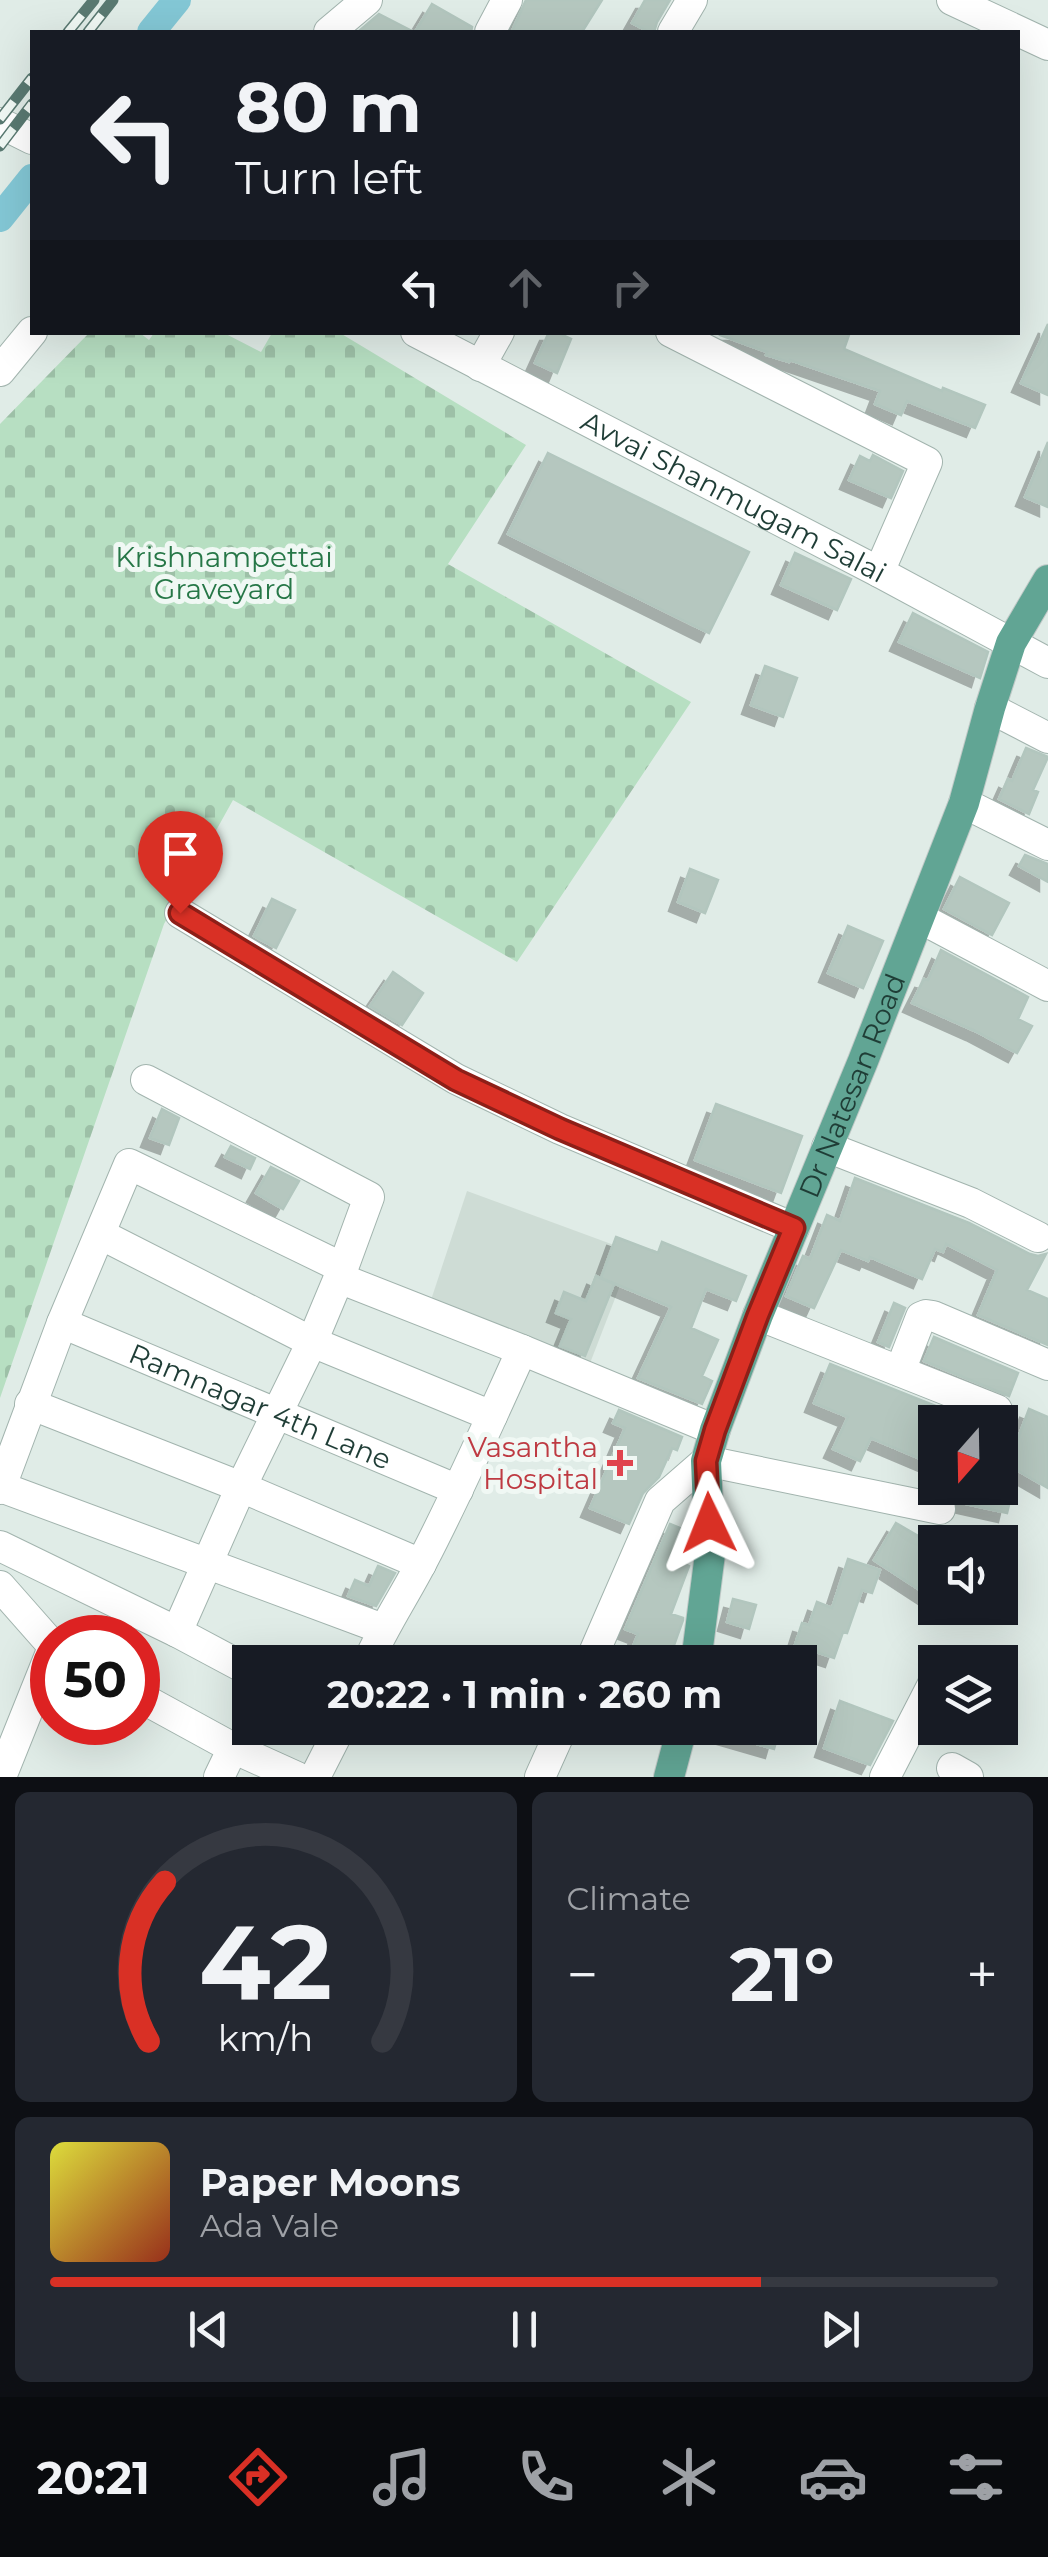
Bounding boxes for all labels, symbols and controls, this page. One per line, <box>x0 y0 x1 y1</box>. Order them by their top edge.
text: 80 m <box>235 64 422 150</box>
icon: left <box>70 70 200 200</box>
text: Turn left <box>235 150 423 205</box>
icon: left <box>393 260 448 315</box>
icon: ahead <box>498 260 553 315</box>
icon: right <box>603 260 658 315</box>
street label: Avvai Shanmugam Salai <box>576 404 892 590</box>
park label: Krishnampettai Graveyard <box>115 540 333 606</box>
pin <box>138 811 223 914</box>
icon: arrive <box>153 826 208 881</box>
street label: Dr Natesan Road <box>791 969 912 1203</box>
street label: Ramnagar 4th Lane <box>124 1336 396 1477</box>
north arrow <box>918 1405 1018 1505</box>
map controls <box>918 1405 1018 1745</box>
place label: Vasantha Hospital <box>468 1430 598 1496</box>
marker: Vasantha Hospital <box>607 1450 633 1476</box>
position arrow <box>657 1471 761 1575</box>
button: sound <box>918 1525 1018 1625</box>
speed limit sign: 50 <box>30 1615 160 1745</box>
button: layers <box>918 1645 1018 1745</box>
text: 20:22 · 1 min · 260 m <box>327 1671 722 1718</box>
text: Climate <box>567 1879 691 1918</box>
text: 42 <box>199 1898 332 2025</box>
text: 21° <box>730 1928 835 2020</box>
text: − <box>567 1941 598 2008</box>
text: + <box>966 1941 998 2008</box>
text: km/h <box>218 2016 313 2060</box>
text: Paper Moons <box>200 2159 461 2206</box>
text: Ada Vale <box>200 2206 339 2245</box>
icon: previous <box>181 2302 236 2357</box>
icon: pause <box>497 2302 552 2357</box>
icon: next <box>813 2302 868 2357</box>
icon: directions <box>223 2442 293 2512</box>
icon: music <box>367 2442 437 2512</box>
icon: phone <box>511 2442 581 2512</box>
icon: climate <box>654 2442 724 2512</box>
icon: car <box>798 2442 868 2512</box>
icon: filters <box>941 2442 1011 2512</box>
text: 20:21 <box>37 2450 150 2505</box>

